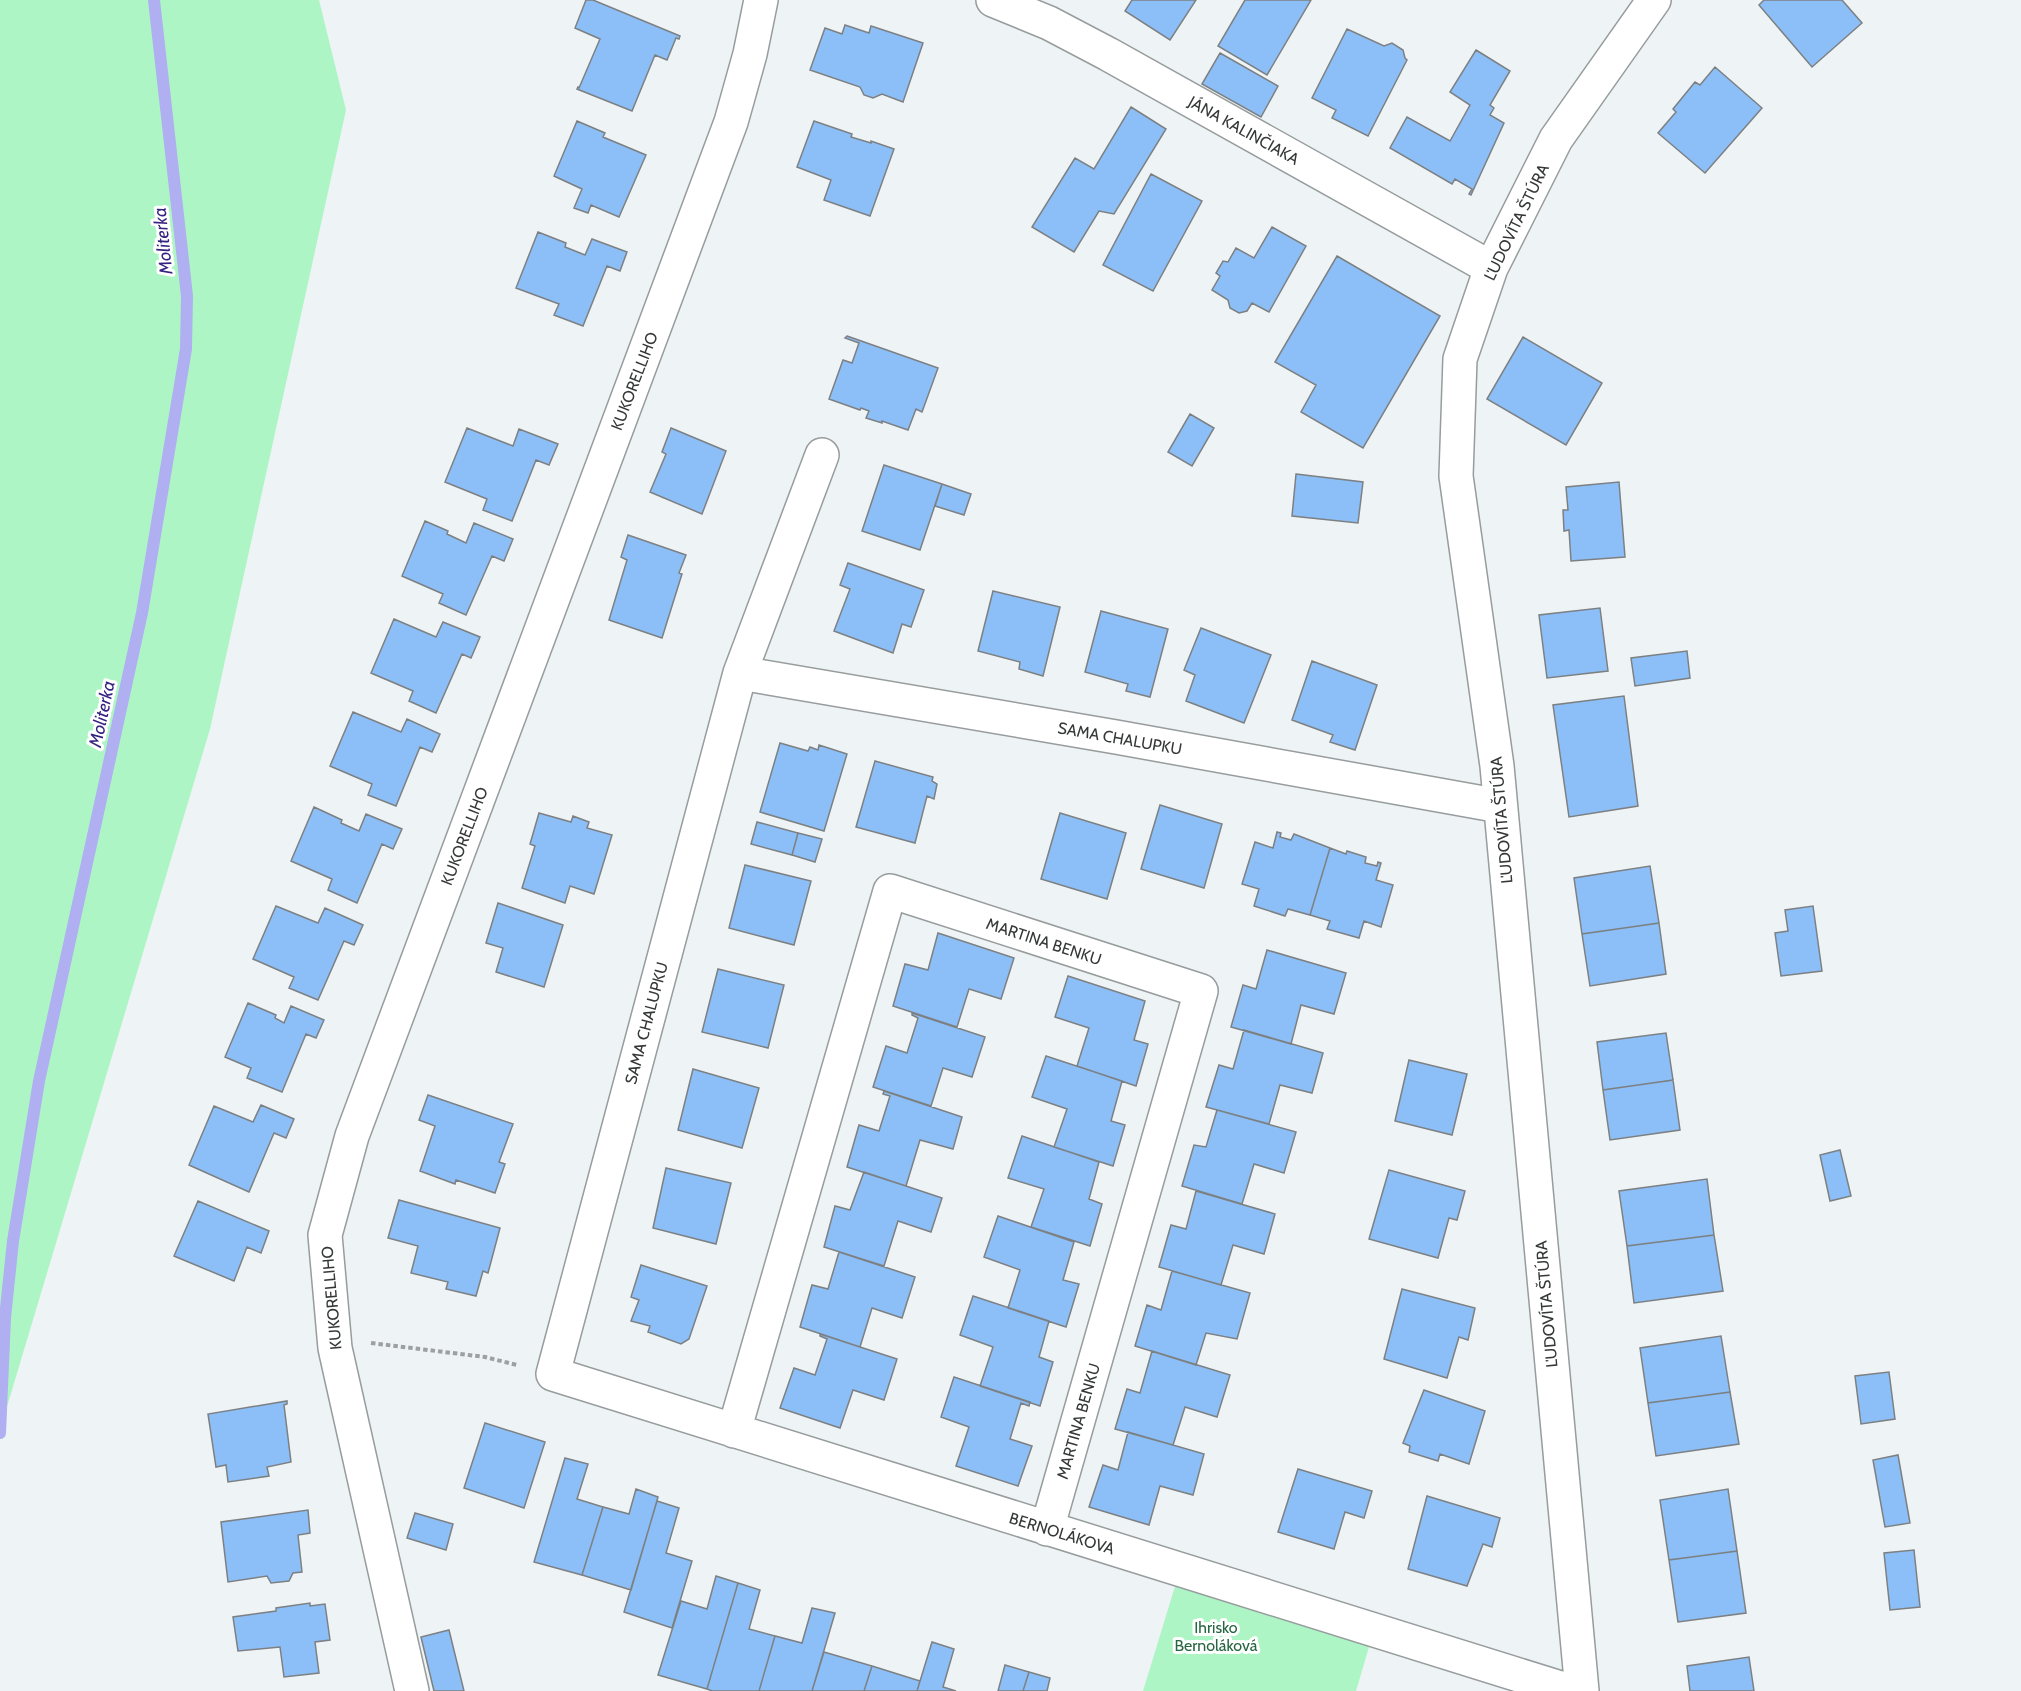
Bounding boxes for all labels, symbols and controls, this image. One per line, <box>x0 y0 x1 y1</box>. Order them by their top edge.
street label: JÁNA KALINČIAKA <box>1184 92 1303 169</box>
street label: ĽUDOVÍTA ŠTÚRA <box>1480 161 1553 284</box>
water label: Moliterka <box>149 206 178 277</box>
street label: KUKORELLIHO <box>607 329 662 433</box>
water label: Moliterka <box>84 679 120 750</box>
street label: SAMA CHALUPKU <box>1056 718 1183 759</box>
street label: ĽUDOVÍTA ŠTÚRA <box>1486 756 1517 884</box>
street label: KUKORELLIHO <box>437 784 492 888</box>
street label: MARTINA BENKU <box>984 914 1104 969</box>
street label: SAMA CHALUPKU <box>621 960 672 1086</box>
street label: ĽUDOVÍTA ŠTÚRA <box>1531 1240 1562 1368</box>
street label: KUKORELLIHO <box>318 1245 345 1350</box>
street label: MARTINA BENKU <box>1053 1361 1104 1481</box>
street label: BERNOLÁKOVA <box>1007 1508 1117 1559</box>
park label: Ihrisko Bernoláková <box>1175 1618 1258 1655</box>

